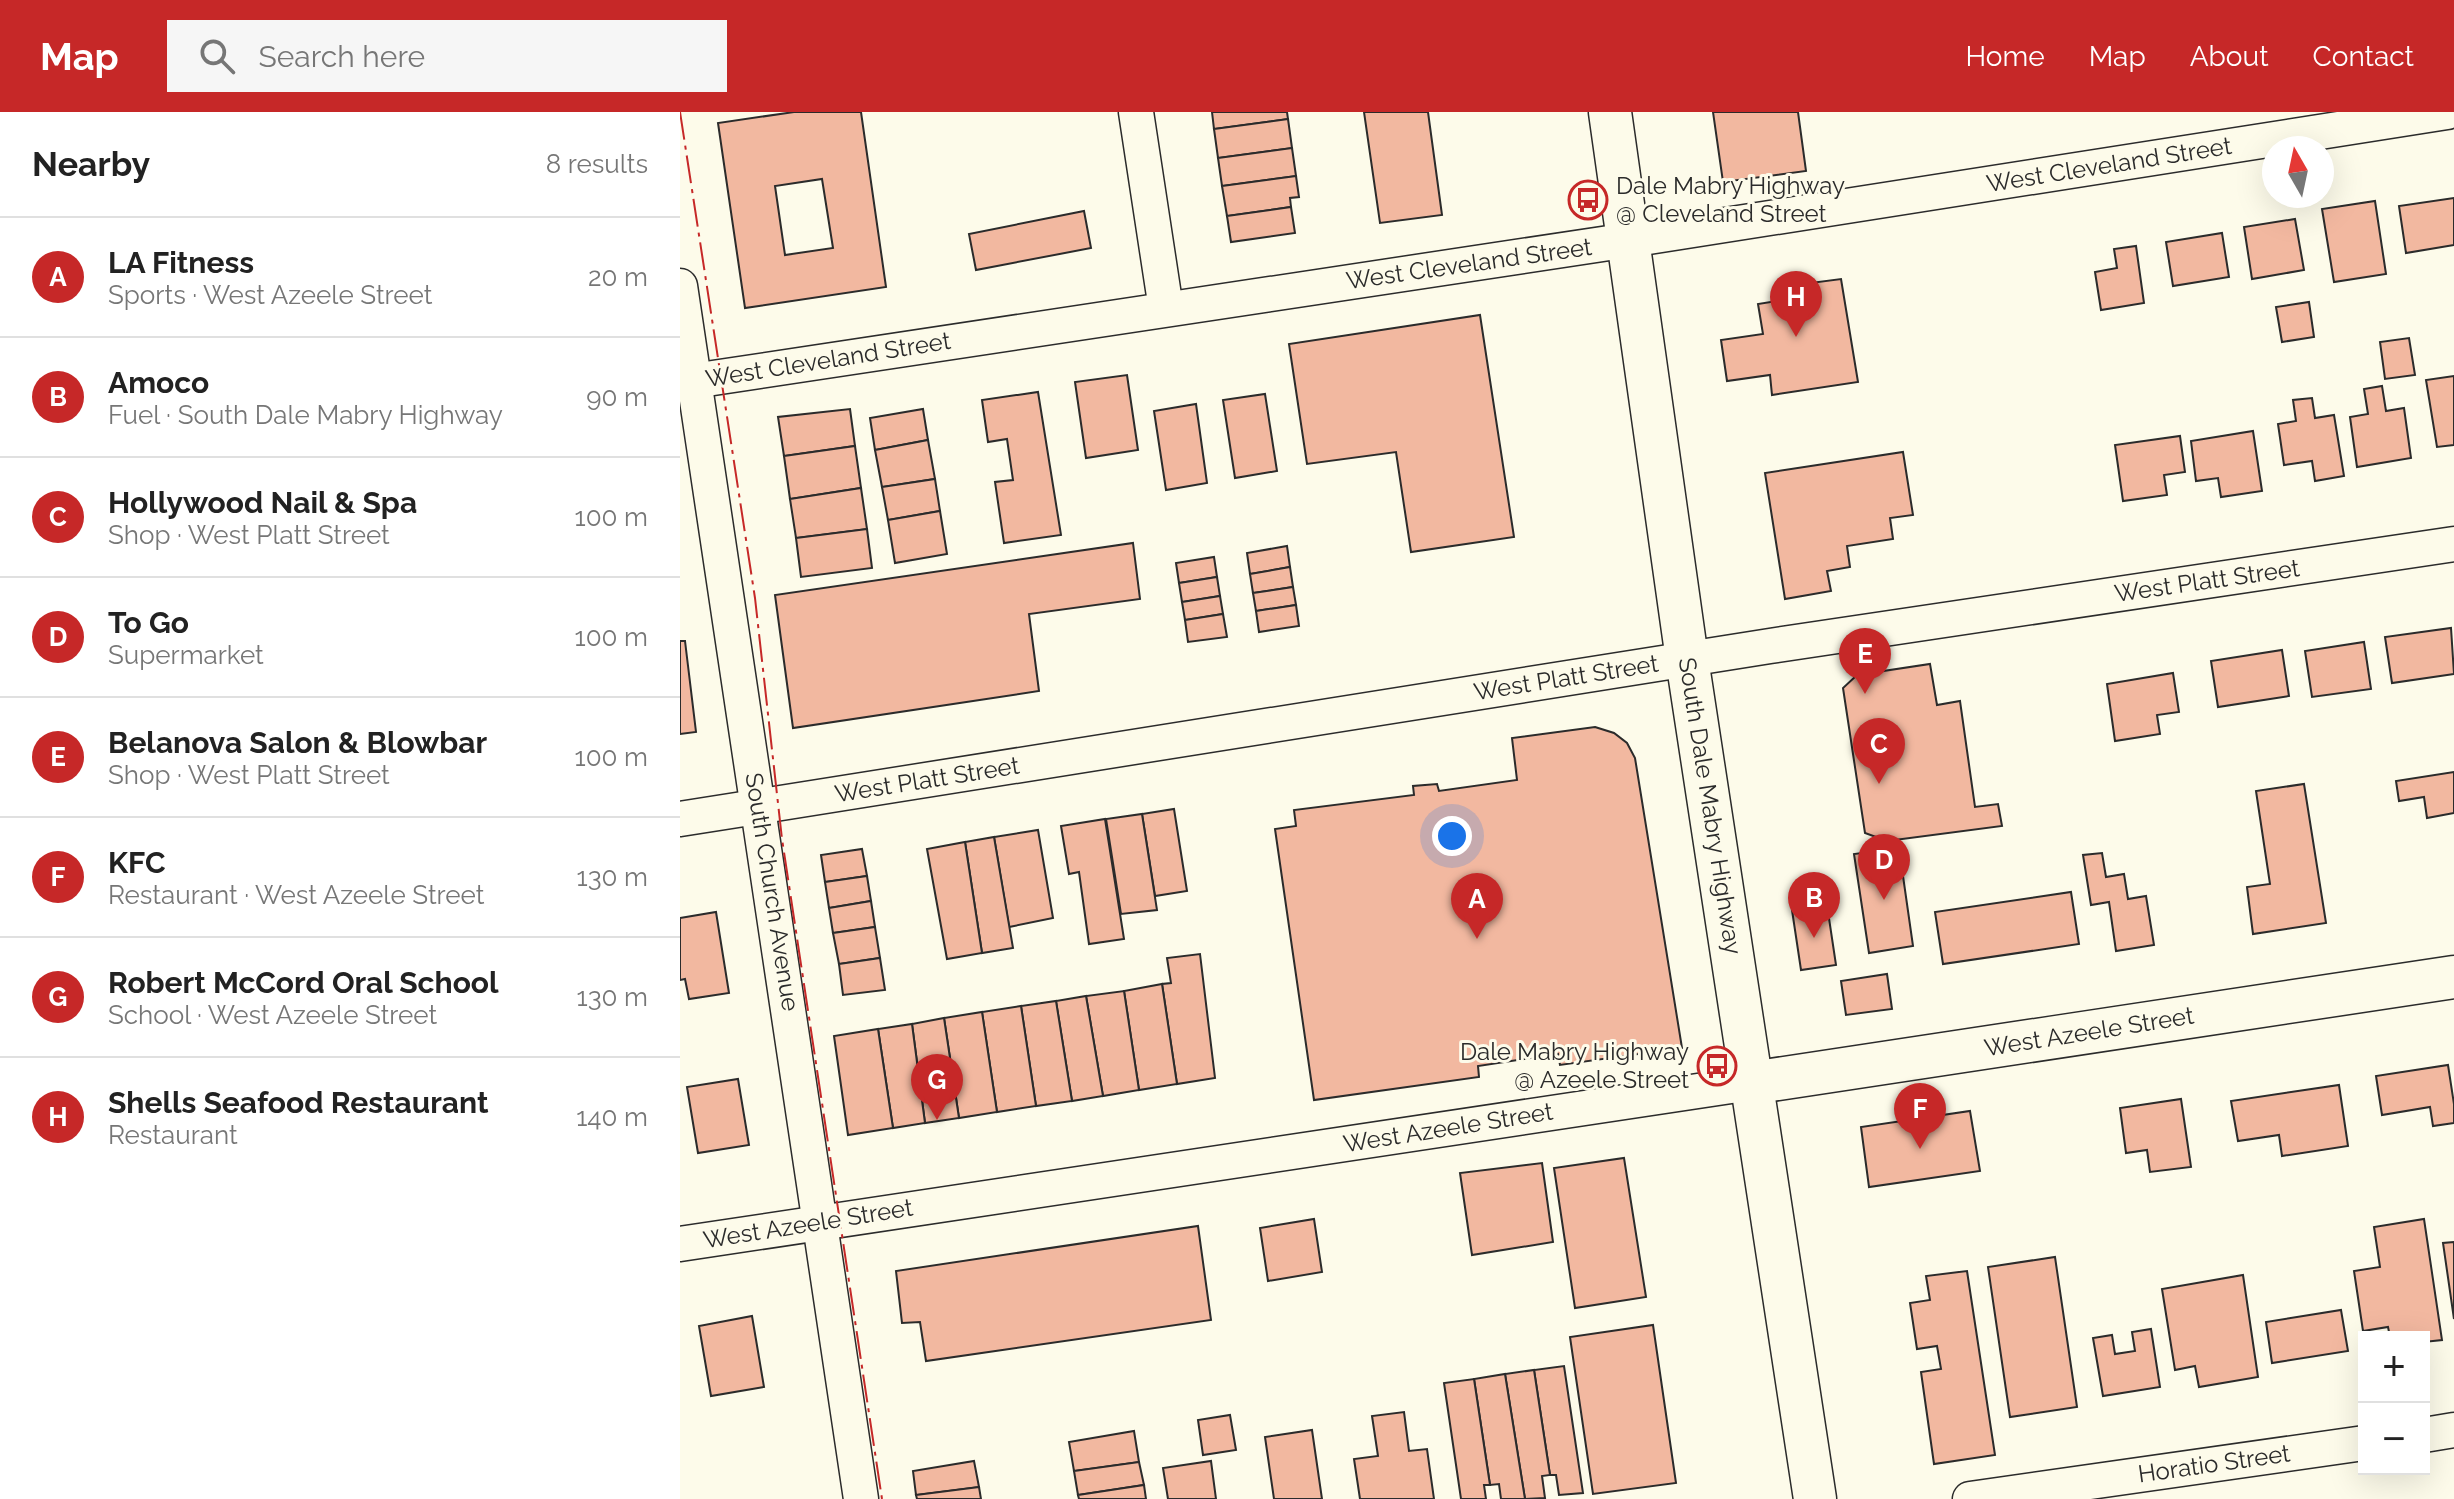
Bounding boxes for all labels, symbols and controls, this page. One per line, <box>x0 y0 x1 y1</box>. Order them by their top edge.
search box <box>167 20 727 92</box>
text: Map <box>40 34 119 79</box>
icon: search <box>195 34 239 78</box>
text: Search here <box>259 39 425 74</box>
text: Home <box>1965 40 2045 73</box>
text: Map <box>2089 40 2146 73</box>
text: About <box>2190 40 2269 73</box>
text: Contact <box>2313 40 2414 73</box>
street label: West Cleveland Street <box>1984 131 2234 198</box>
north arrow <box>2262 136 2334 208</box>
text: Nearby <box>32 144 150 184</box>
text: 8 results <box>546 149 648 179</box>
place label: Dale Mabry Highway @ Cleveland Street <box>1616 171 1845 228</box>
bus stop icon: Dale Mabry Highway @ Cleveland Street <box>1567 179 1609 221</box>
street label: West Cleveland Street <box>1344 232 1594 295</box>
text: LA Fitness <box>108 245 254 280</box>
text: A <box>49 262 67 292</box>
text: 20 m <box>588 262 648 292</box>
pin: H <box>1770 271 1822 337</box>
text: Sports · West Azeele Street <box>108 280 432 310</box>
street label: West Cleveland Street <box>703 326 953 393</box>
text: Amoco <box>108 365 209 400</box>
text: B <box>49 382 67 412</box>
text: 90 m <box>586 382 648 412</box>
text: Fuel · South Dale Mabry Highway <box>108 400 503 430</box>
text: Hollywood Nail & Spa <box>108 485 417 520</box>
text: C <box>49 502 67 532</box>
text: 100 m <box>575 502 648 532</box>
text: Shop · West Platt Street <box>108 520 390 550</box>
street label: West Platt Street <box>2113 553 2301 608</box>
text: To Go <box>108 605 189 640</box>
text: D <box>49 622 67 652</box>
text: 100 m <box>575 622 648 652</box>
pin: E <box>1839 628 1891 694</box>
text: Supermarket <box>108 640 264 670</box>
street label: West Platt Street <box>1472 649 1660 706</box>
street label: South Dale Mabry Highway <box>1673 655 1748 956</box>
pin: C <box>1853 718 1905 784</box>
text: Belanova Salon & Blowbar <box>108 725 487 760</box>
text: E <box>50 742 66 772</box>
text: 100 m <box>575 742 648 772</box>
street label: West Platt Street <box>833 751 1021 808</box>
text: Shop · West Platt Street <box>108 760 390 790</box>
street label: South Church Avenue <box>739 771 806 1013</box>
your location <box>1432 816 1472 856</box>
pin: D <box>1858 834 1910 900</box>
text: KFC <box>108 845 166 880</box>
text: F <box>51 862 65 892</box>
text: 130 m <box>577 862 648 892</box>
pin: B <box>1788 872 1840 938</box>
pin: A <box>1451 873 1503 939</box>
text: Restaurant · West Azeele Street <box>108 880 484 910</box>
text: Robert McCord Oral School <box>108 965 499 1000</box>
text: G <box>49 982 67 1012</box>
text: 130 m <box>577 982 648 1012</box>
text: School · West Azeele Street <box>108 1000 437 1030</box>
street label: West Azeele Street <box>1982 1001 2196 1062</box>
place label: Dale Mabry Highway @ Azeele Street <box>1460 1037 1689 1094</box>
bus stop icon: Dale Mabry Highway @ Azeele Street <box>1696 1045 1738 1087</box>
pin: G <box>911 1054 963 1120</box>
pin: F <box>1894 1083 1946 1149</box>
text: Shells Seafood Restaurant <box>108 1085 489 1120</box>
street label: West Azeele Street <box>1341 1097 1555 1158</box>
text: H <box>48 1102 68 1132</box>
text: 140 m <box>576 1102 648 1132</box>
text: Restaurant <box>108 1120 238 1150</box>
street label: West Azeele Street <box>701 1193 915 1254</box>
map controls <box>2358 1331 2430 1475</box>
button: + <box>2358 1331 2430 1403</box>
button: − <box>2358 1403 2430 1475</box>
street label: Horatio Street <box>2136 1438 2292 1489</box>

